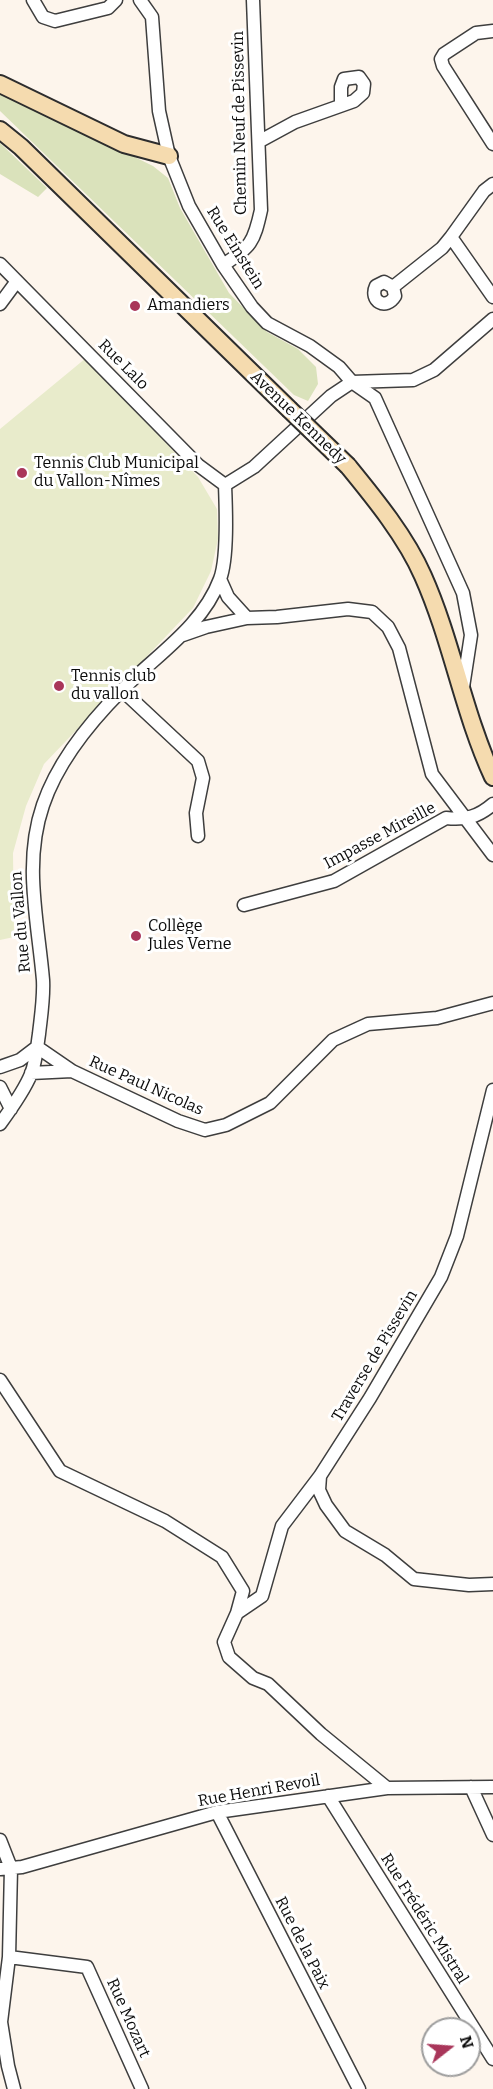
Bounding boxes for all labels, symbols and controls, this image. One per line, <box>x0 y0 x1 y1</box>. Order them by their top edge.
street label: Chemin Neuf de Pissevin <box>229 31 251 215</box>
street label: Rue Einstein <box>202 203 268 293</box>
place label: Amandiers <box>147 296 230 316</box>
marker: Amandiers <box>128 299 142 313</box>
street label: Rue Lalo <box>94 336 152 394</box>
street label: Avenue Kennedy <box>246 367 350 469</box>
place label: Tennis Club Municipal du Vallon-Nîmes <box>34 454 199 492</box>
marker: Tennis Club Municipal du Vallon-Nîmes <box>15 466 29 480</box>
place label: Tennis club du vallon <box>71 667 156 705</box>
marker: Tennis club du vallon <box>52 679 66 693</box>
street label: Impasse Mireille <box>321 799 439 873</box>
street label: Rue du Vallon <box>7 870 35 974</box>
place label: Collège Jules Verne <box>148 917 232 955</box>
marker: Collège Jules Verne <box>129 929 143 943</box>
street label: Rue Paul Nicolas <box>86 1052 206 1120</box>
street label: Traverse de Pissevin <box>328 1287 422 1425</box>
street label: Rue Henri Revoil <box>196 1771 322 1811</box>
street label: Rue Frédéric Mistral <box>376 1850 472 1988</box>
street label: Rue de la Paix <box>270 1894 334 1992</box>
street label: Rue Mozart <box>102 1975 154 2061</box>
north arrow <box>421 2017 481 2077</box>
text: N <box>456 2033 478 2051</box>

